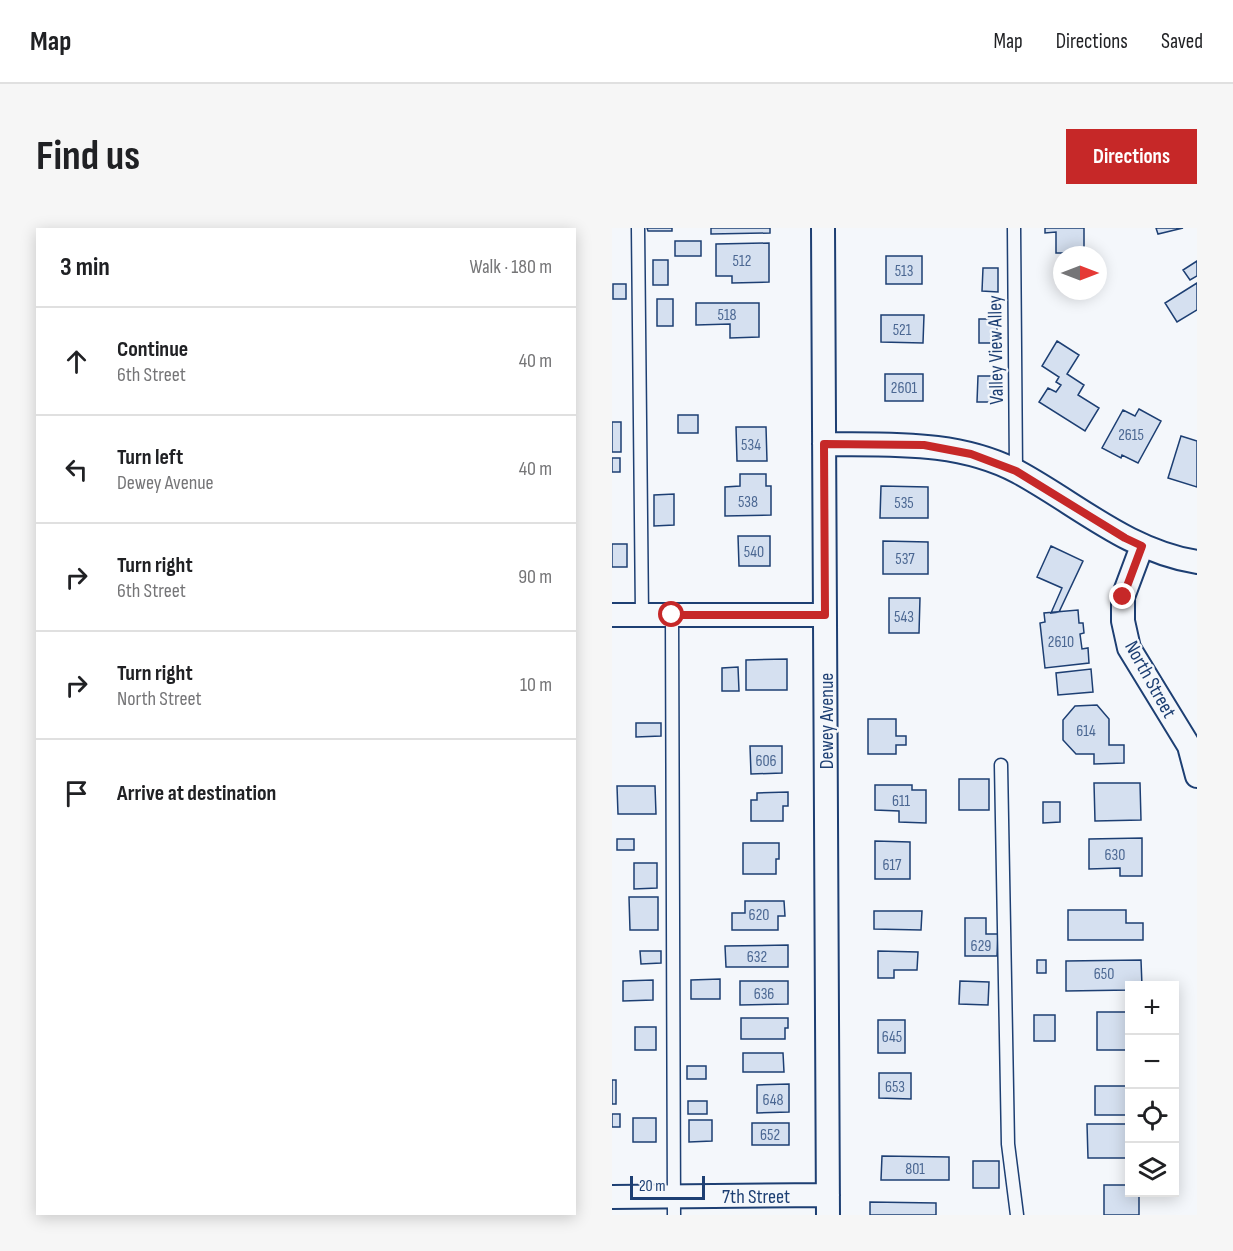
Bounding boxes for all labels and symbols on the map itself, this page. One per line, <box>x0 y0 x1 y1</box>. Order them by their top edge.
north arrow <box>1053 246 1107 300</box>
house number: 512 <box>733 252 751 271</box>
house number: 513 <box>895 262 913 281</box>
street label: Valley View Alley <box>983 295 1009 405</box>
house number: 518 <box>717 306 737 325</box>
house number: 521 <box>893 321 912 340</box>
house number: 2601 <box>891 379 918 398</box>
house number: 2615 <box>1118 426 1144 445</box>
house number: 534 <box>741 436 761 455</box>
house number: 538 <box>738 493 758 512</box>
house number: 535 <box>894 494 914 513</box>
house number: 540 <box>744 543 764 562</box>
house number: 537 <box>895 550 915 569</box>
route end <box>1109 583 1135 609</box>
route start <box>658 601 684 627</box>
house number: 543 <box>894 608 914 627</box>
house number: 2610 <box>1048 633 1074 652</box>
street label: North Street <box>1119 637 1181 722</box>
street label: Dewey Avenue <box>815 673 839 769</box>
house number: 614 <box>1076 722 1096 741</box>
house number: 606 <box>755 752 777 771</box>
house number: 611 <box>892 792 910 811</box>
house number: 630 <box>1105 846 1125 865</box>
house number: 617 <box>883 856 902 875</box>
house number: 620 <box>749 906 769 925</box>
house number: 629 <box>971 937 991 956</box>
house number: 632 <box>747 948 767 967</box>
house number: 650 <box>1094 965 1114 984</box>
house number: 636 <box>754 985 774 1004</box>
house number: 645 <box>882 1028 902 1047</box>
house number: 653 <box>885 1078 905 1097</box>
house number: 648 <box>762 1091 784 1110</box>
house number: 652 <box>760 1126 780 1145</box>
house number: 801 <box>905 1160 925 1179</box>
scale bar <box>630 1173 705 1200</box>
street label: 7th Street <box>722 1185 790 1209</box>

